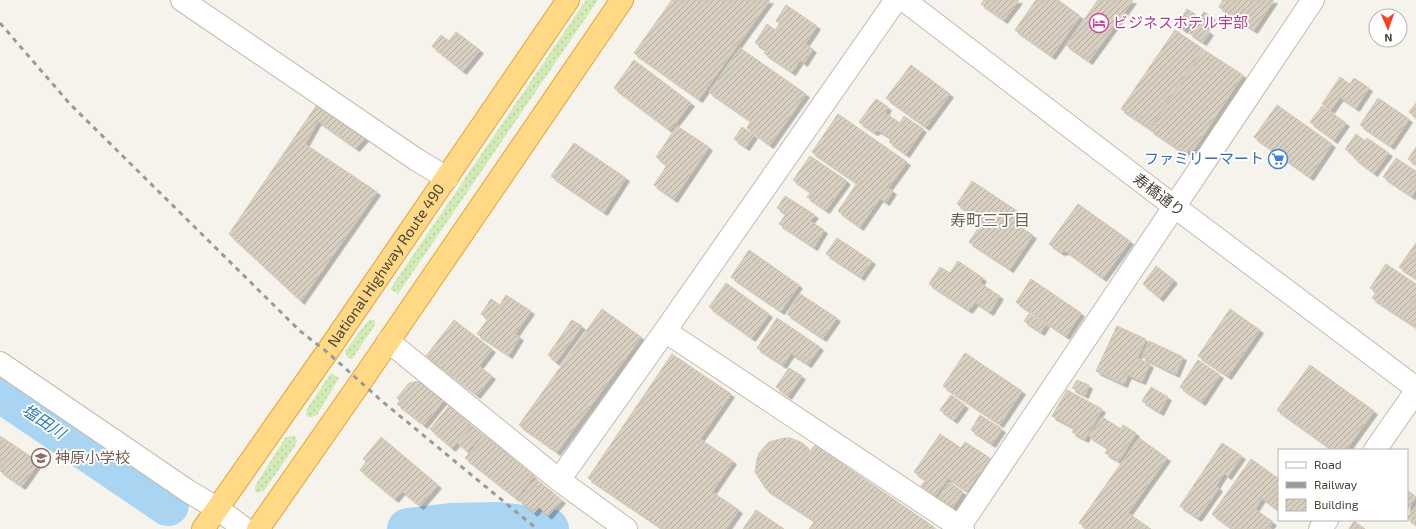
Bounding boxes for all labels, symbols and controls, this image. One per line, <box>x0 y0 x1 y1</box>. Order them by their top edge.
north arrow <box>1368 8 1408 48</box>
hotel icon: ビジネスホテル宇部 <box>1088 12 1110 34</box>
place label: ビジネスホテル宇部 <box>1113 13 1248 31</box>
text: N <box>1384 32 1393 45</box>
supermarket icon: ファミリーマート <box>1267 148 1289 170</box>
place label: ファミリーマート <box>1144 149 1264 167</box>
street label: 寿橋通り <box>1130 169 1189 219</box>
street label: National Highway Route 490 <box>323 180 448 350</box>
district label: 寿町三丁目 <box>950 210 1030 229</box>
water label: 塩田川 <box>19 399 71 443</box>
school or university icon: 神原小学校 <box>30 447 52 469</box>
place label: 神原小学校 <box>55 448 130 466</box>
legend <box>1278 449 1408 521</box>
text: Road <box>1314 457 1342 471</box>
text: Railway <box>1314 477 1358 491</box>
text: Building <box>1314 497 1359 511</box>

